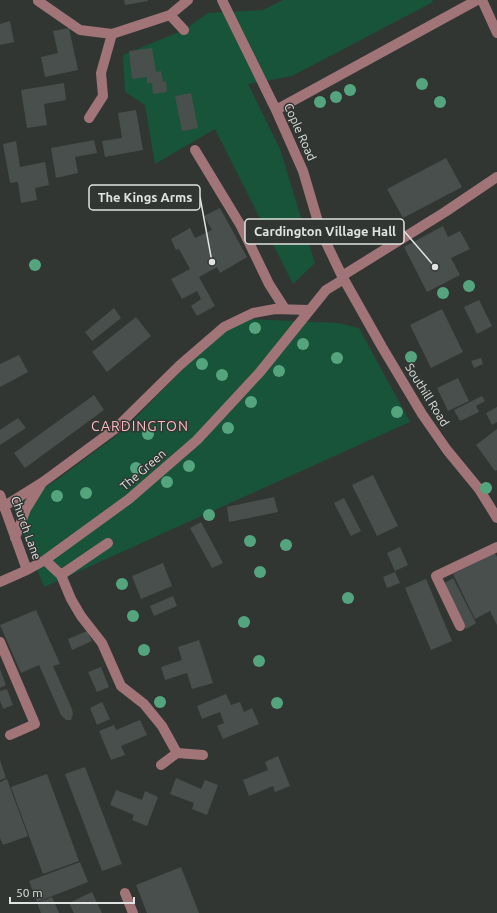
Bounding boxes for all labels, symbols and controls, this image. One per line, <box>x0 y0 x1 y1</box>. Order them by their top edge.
street label: Cople Road <box>282 101 319 163</box>
callout: The Kings Arms <box>89 185 200 210</box>
text: The Kings Arms <box>98 190 192 204</box>
callout: Cardington Village Hall <box>245 219 404 244</box>
text: Cardington Village Hall <box>254 224 396 238</box>
street label: Southill Road <box>403 361 452 428</box>
district label: CARDINGTON <box>91 418 189 434</box>
street label: The Green <box>117 447 168 493</box>
street label: Church Lane <box>9 494 44 561</box>
scale bar <box>10 879 134 905</box>
text: 50 m <box>16 886 43 899</box>

